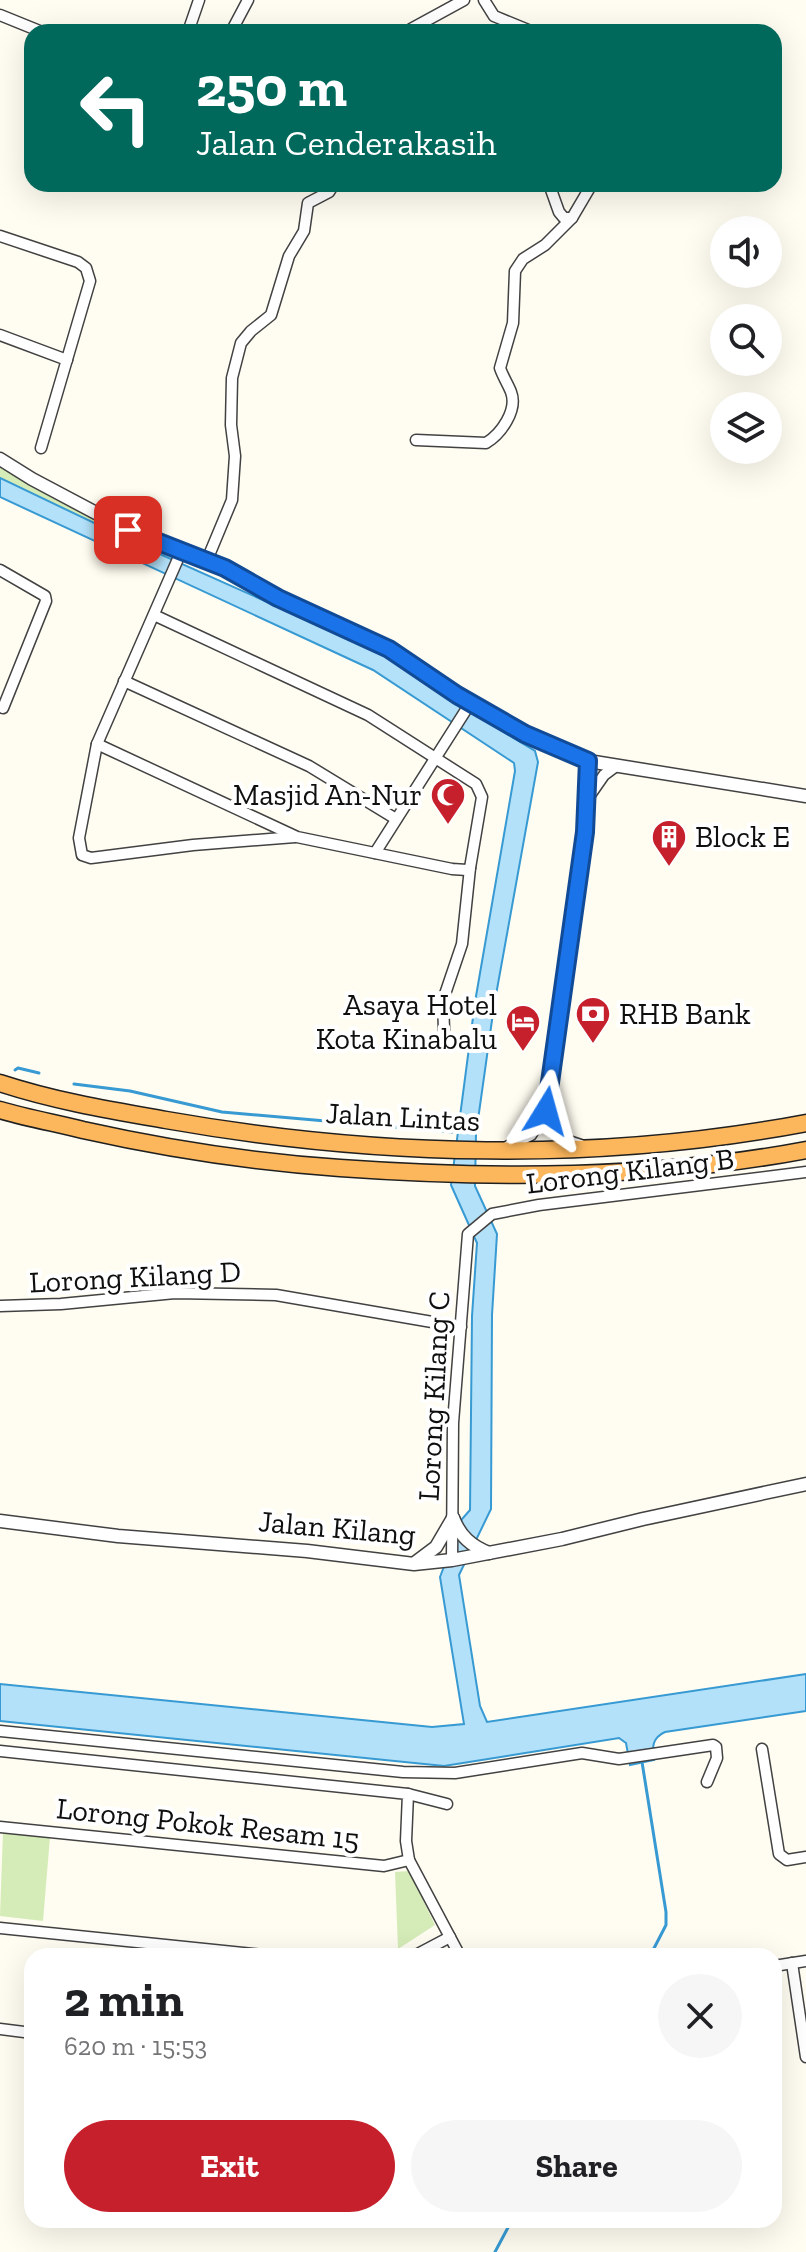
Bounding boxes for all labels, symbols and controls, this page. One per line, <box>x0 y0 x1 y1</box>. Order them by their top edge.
text: 250 m <box>196 53 347 120</box>
icon: left <box>64 56 168 160</box>
text: Jalan Cenderakasih <box>196 121 497 164</box>
map controls <box>710 216 782 464</box>
button: sound <box>710 216 782 288</box>
button: search <box>710 304 782 376</box>
button: layers <box>710 392 782 464</box>
pin <box>94 496 162 564</box>
icon: arrive <box>106 508 150 552</box>
mosque icon: Masjid An-Nur <box>429 776 467 826</box>
place label: Masjid An-Nur <box>233 777 422 813</box>
building icon: Block E <box>650 818 688 868</box>
place label: Block E <box>695 819 790 855</box>
place label: Asaya Hotel Kota Kinabalu <box>316 987 497 1057</box>
bank icon: RHB Bank <box>574 995 612 1045</box>
place label: RHB Bank <box>619 996 751 1032</box>
hotel icon: Asaya Hotel Kota Kinabalu <box>504 1003 542 1053</box>
position arrow <box>504 1069 588 1153</box>
street label: Jalan Lintas <box>325 1095 481 1139</box>
street label: Lorong Kilang B <box>524 1140 736 1202</box>
street label: Lorong Kilang D <box>28 1253 242 1301</box>
street label: Lorong Kilang C <box>411 1290 457 1502</box>
street label: Jalan Kilang <box>257 1503 417 1553</box>
street label: Lorong Pokok Resam 15 <box>55 1790 361 1858</box>
text: 2 min <box>64 1971 184 2028</box>
button: close <box>658 1974 742 2058</box>
text: 620 m · 15:53 <box>64 2030 207 2062</box>
button: Exit <box>64 2120 395 2212</box>
button: Share <box>411 2120 742 2212</box>

